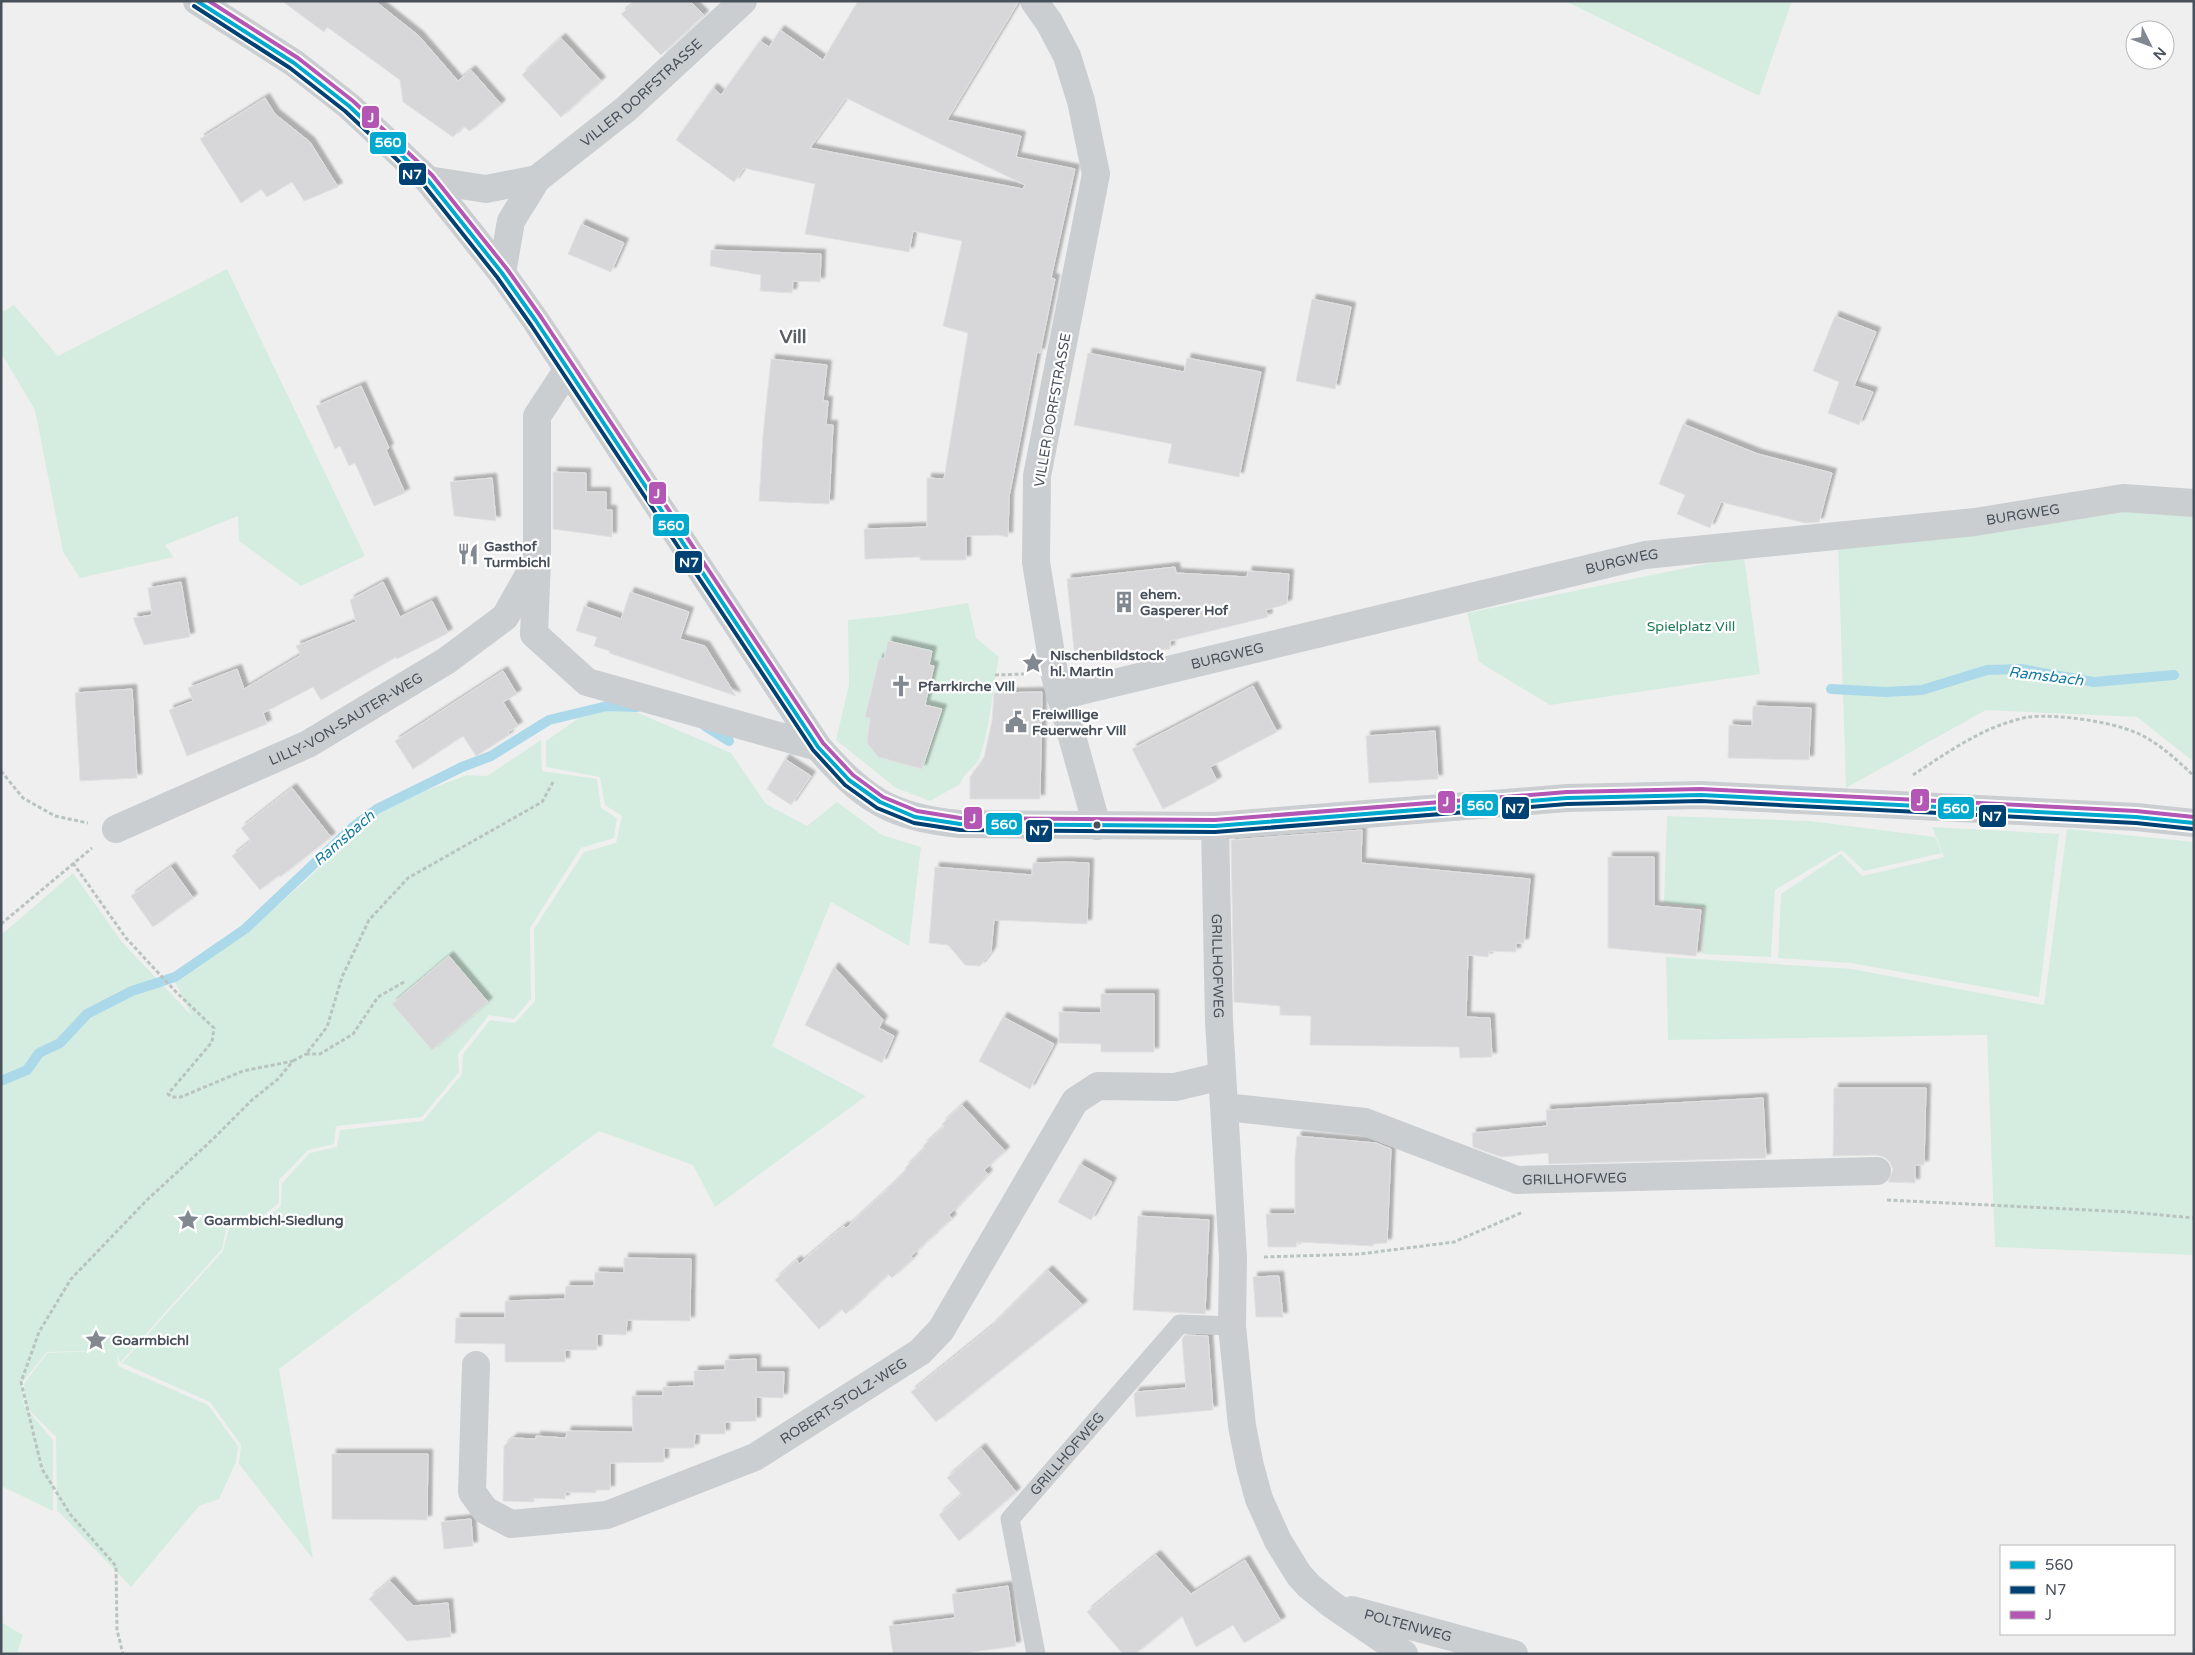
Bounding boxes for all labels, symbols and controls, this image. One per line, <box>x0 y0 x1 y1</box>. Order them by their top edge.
north arrow <box>2125 20 2175 70</box>
street label: VILLER DORFSTRASSE <box>577 35 706 151</box>
text: N <box>2149 43 2169 63</box>
line badge: J <box>361 105 380 129</box>
text: J <box>367 109 374 126</box>
line badge: 560 <box>369 131 407 155</box>
text: 560 <box>375 134 401 151</box>
line badge: N7 <box>398 162 427 186</box>
text: N7 <box>402 166 422 183</box>
district label: Vill <box>779 326 807 348</box>
street label: VILLER DORFSTRASSE <box>1031 332 1074 488</box>
line badge: J <box>648 481 667 505</box>
text: J <box>653 485 660 502</box>
street label: BURGWEG <box>1985 500 2061 529</box>
line badge: 560 <box>652 513 690 537</box>
text: 560 <box>658 517 684 534</box>
place label: Gasthof Turmbichl <box>483 538 550 571</box>
restaurant icon: Gasthof Turmbichl <box>455 541 481 567</box>
street label: BURGWEG <box>1584 546 1659 578</box>
line badge: N7 <box>674 550 703 574</box>
text: N7 <box>679 554 699 571</box>
place label: ehem. Gasperer Hof <box>1140 586 1229 619</box>
building icon: ehem. Gasperer Hof <box>1111 589 1137 615</box>
park label: Spielplatz Vill <box>1647 618 1735 635</box>
street label: BURGWEG <box>1189 639 1266 673</box>
place label: Nischenbildstock hl. Martin <box>1050 647 1164 680</box>
place icon: Nischenbildstock hl. Martin <box>1020 650 1046 676</box>
water label: Ramsbach <box>2008 662 2085 690</box>
street label: LILLY-VON-SAUTER-WEG <box>266 669 426 769</box>
church icon: Pfarrkirche Vill <box>888 673 914 699</box>
place label: Pfarrkirche Vill <box>918 678 1015 695</box>
place label: Freiwillige Feuerwehr Vill <box>1032 706 1126 739</box>
public building icon: Freiwillige Feuerwehr Vill <box>1003 709 1029 735</box>
line badge: J <box>1910 788 1930 812</box>
line badge: J <box>1437 790 1456 814</box>
text: J <box>1916 792 1923 809</box>
text: J <box>1442 793 1449 810</box>
line badge: 560 <box>1461 793 1499 817</box>
line badge: N7 <box>1501 796 1530 820</box>
line badge: 560 <box>1937 796 1975 820</box>
text: 560 <box>1467 797 1493 814</box>
text: N7 <box>1505 800 1525 817</box>
text: 560 <box>1943 800 1969 817</box>
line badge: N7 <box>1978 804 2007 828</box>
water label: Ramsbach <box>310 806 379 869</box>
line badge: J <box>963 806 983 830</box>
text: N7 <box>1982 808 2002 825</box>
text: J <box>969 810 976 827</box>
line badge: 560 <box>985 812 1023 836</box>
text: 560 <box>991 816 1017 833</box>
line badge: N7 <box>1025 819 1053 843</box>
unlabelled marker <box>1092 820 1102 830</box>
text: N7 <box>1029 822 1049 839</box>
street label: GRILLHOFWEG <box>1208 913 1227 1019</box>
street label: GRILLHOFWEG <box>1522 1169 1627 1189</box>
place icon: Goarmbichl-Siedlung <box>175 1207 201 1233</box>
place label: Goarmbichl-Siedlung <box>204 1212 344 1229</box>
place icon: Goarmbichl <box>83 1327 109 1353</box>
place label: Goarmbichl <box>112 1332 189 1349</box>
street label: ROBERT-STOLZ-WEG <box>777 1354 910 1448</box>
street label: GRILLHOFWEG <box>1026 1409 1108 1499</box>
legend <box>2000 1545 2175 1635</box>
text: 560 <box>2045 1556 2073 1574</box>
text: N7 <box>2045 1581 2066 1599</box>
street label: POLTENWEG <box>1362 1606 1454 1646</box>
text: J <box>2045 1606 2052 1624</box>

